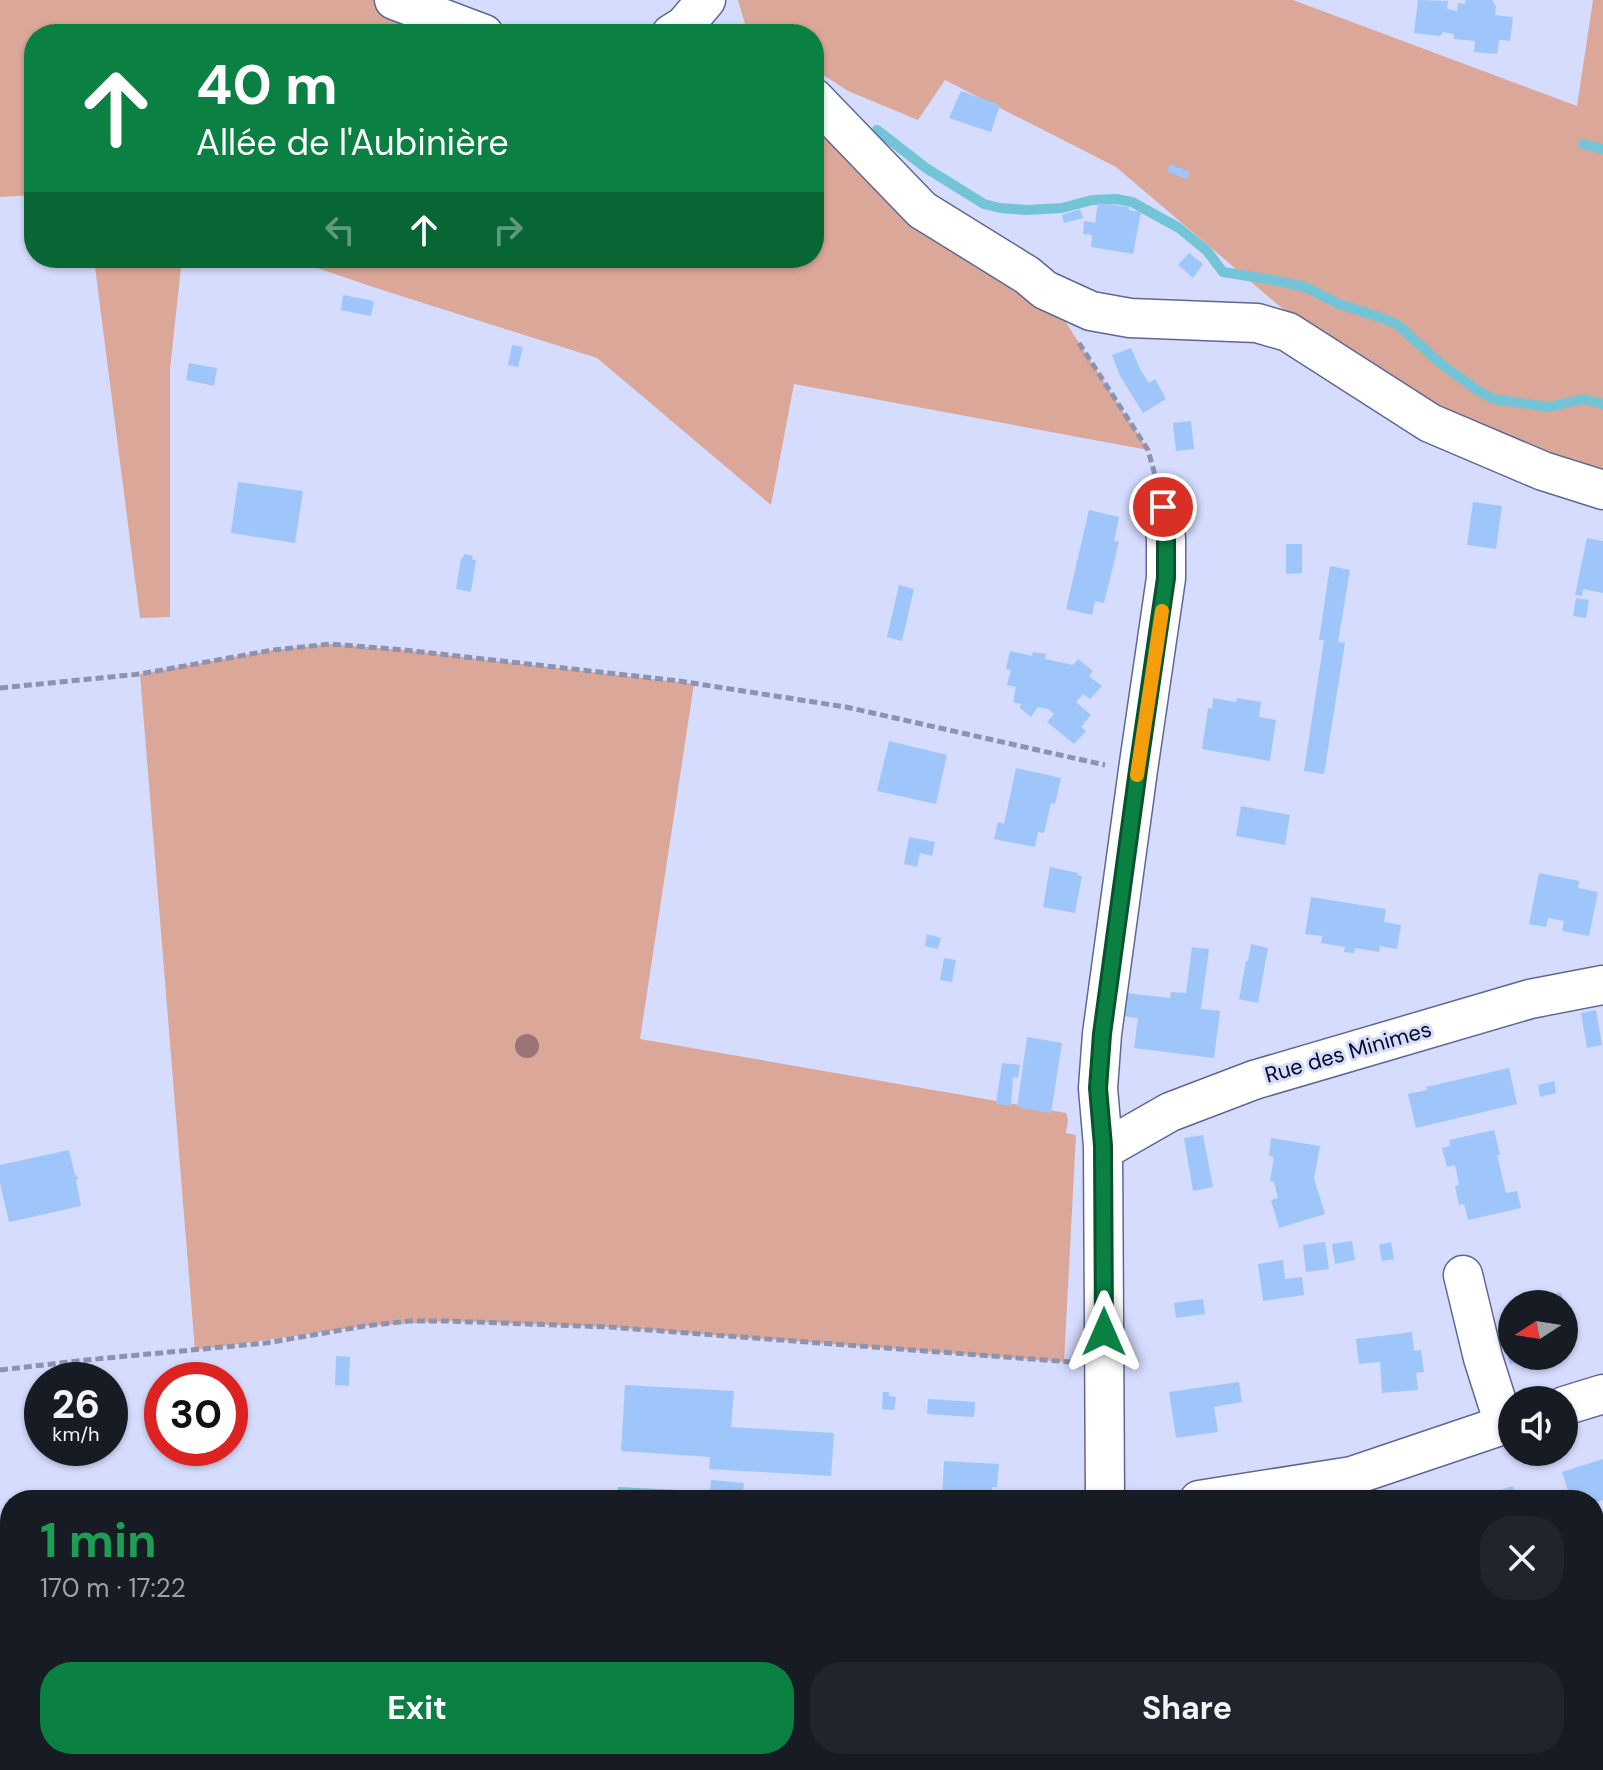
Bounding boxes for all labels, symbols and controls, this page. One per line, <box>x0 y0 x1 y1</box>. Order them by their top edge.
text: 40 m <box>196 48 338 121</box>
icon: ahead <box>64 56 168 160</box>
text: Allée de l'Aubinière <box>196 119 509 166</box>
icon: left <box>318 208 362 252</box>
icon: ahead <box>402 208 446 252</box>
icon: right <box>486 208 530 252</box>
pin <box>1129 473 1197 541</box>
icon: arrive <box>1141 485 1185 529</box>
street label: Rue des Minimes <box>1261 1014 1435 1090</box>
position arrow <box>1062 1290 1146 1374</box>
north arrow <box>1498 1290 1578 1370</box>
map controls <box>1498 1290 1578 1466</box>
speed limit sign: 30 <box>144 1362 248 1466</box>
text: 26 <box>52 1378 100 1430</box>
button: sound <box>1498 1386 1578 1466</box>
text: km/h <box>52 1421 100 1447</box>
text: 1 min <box>40 1509 157 1572</box>
button: close <box>1480 1516 1564 1600</box>
text: 170 m · 17:22 <box>40 1571 186 1605</box>
button: Exit <box>40 1662 794 1754</box>
button: Share <box>810 1662 1564 1754</box>

